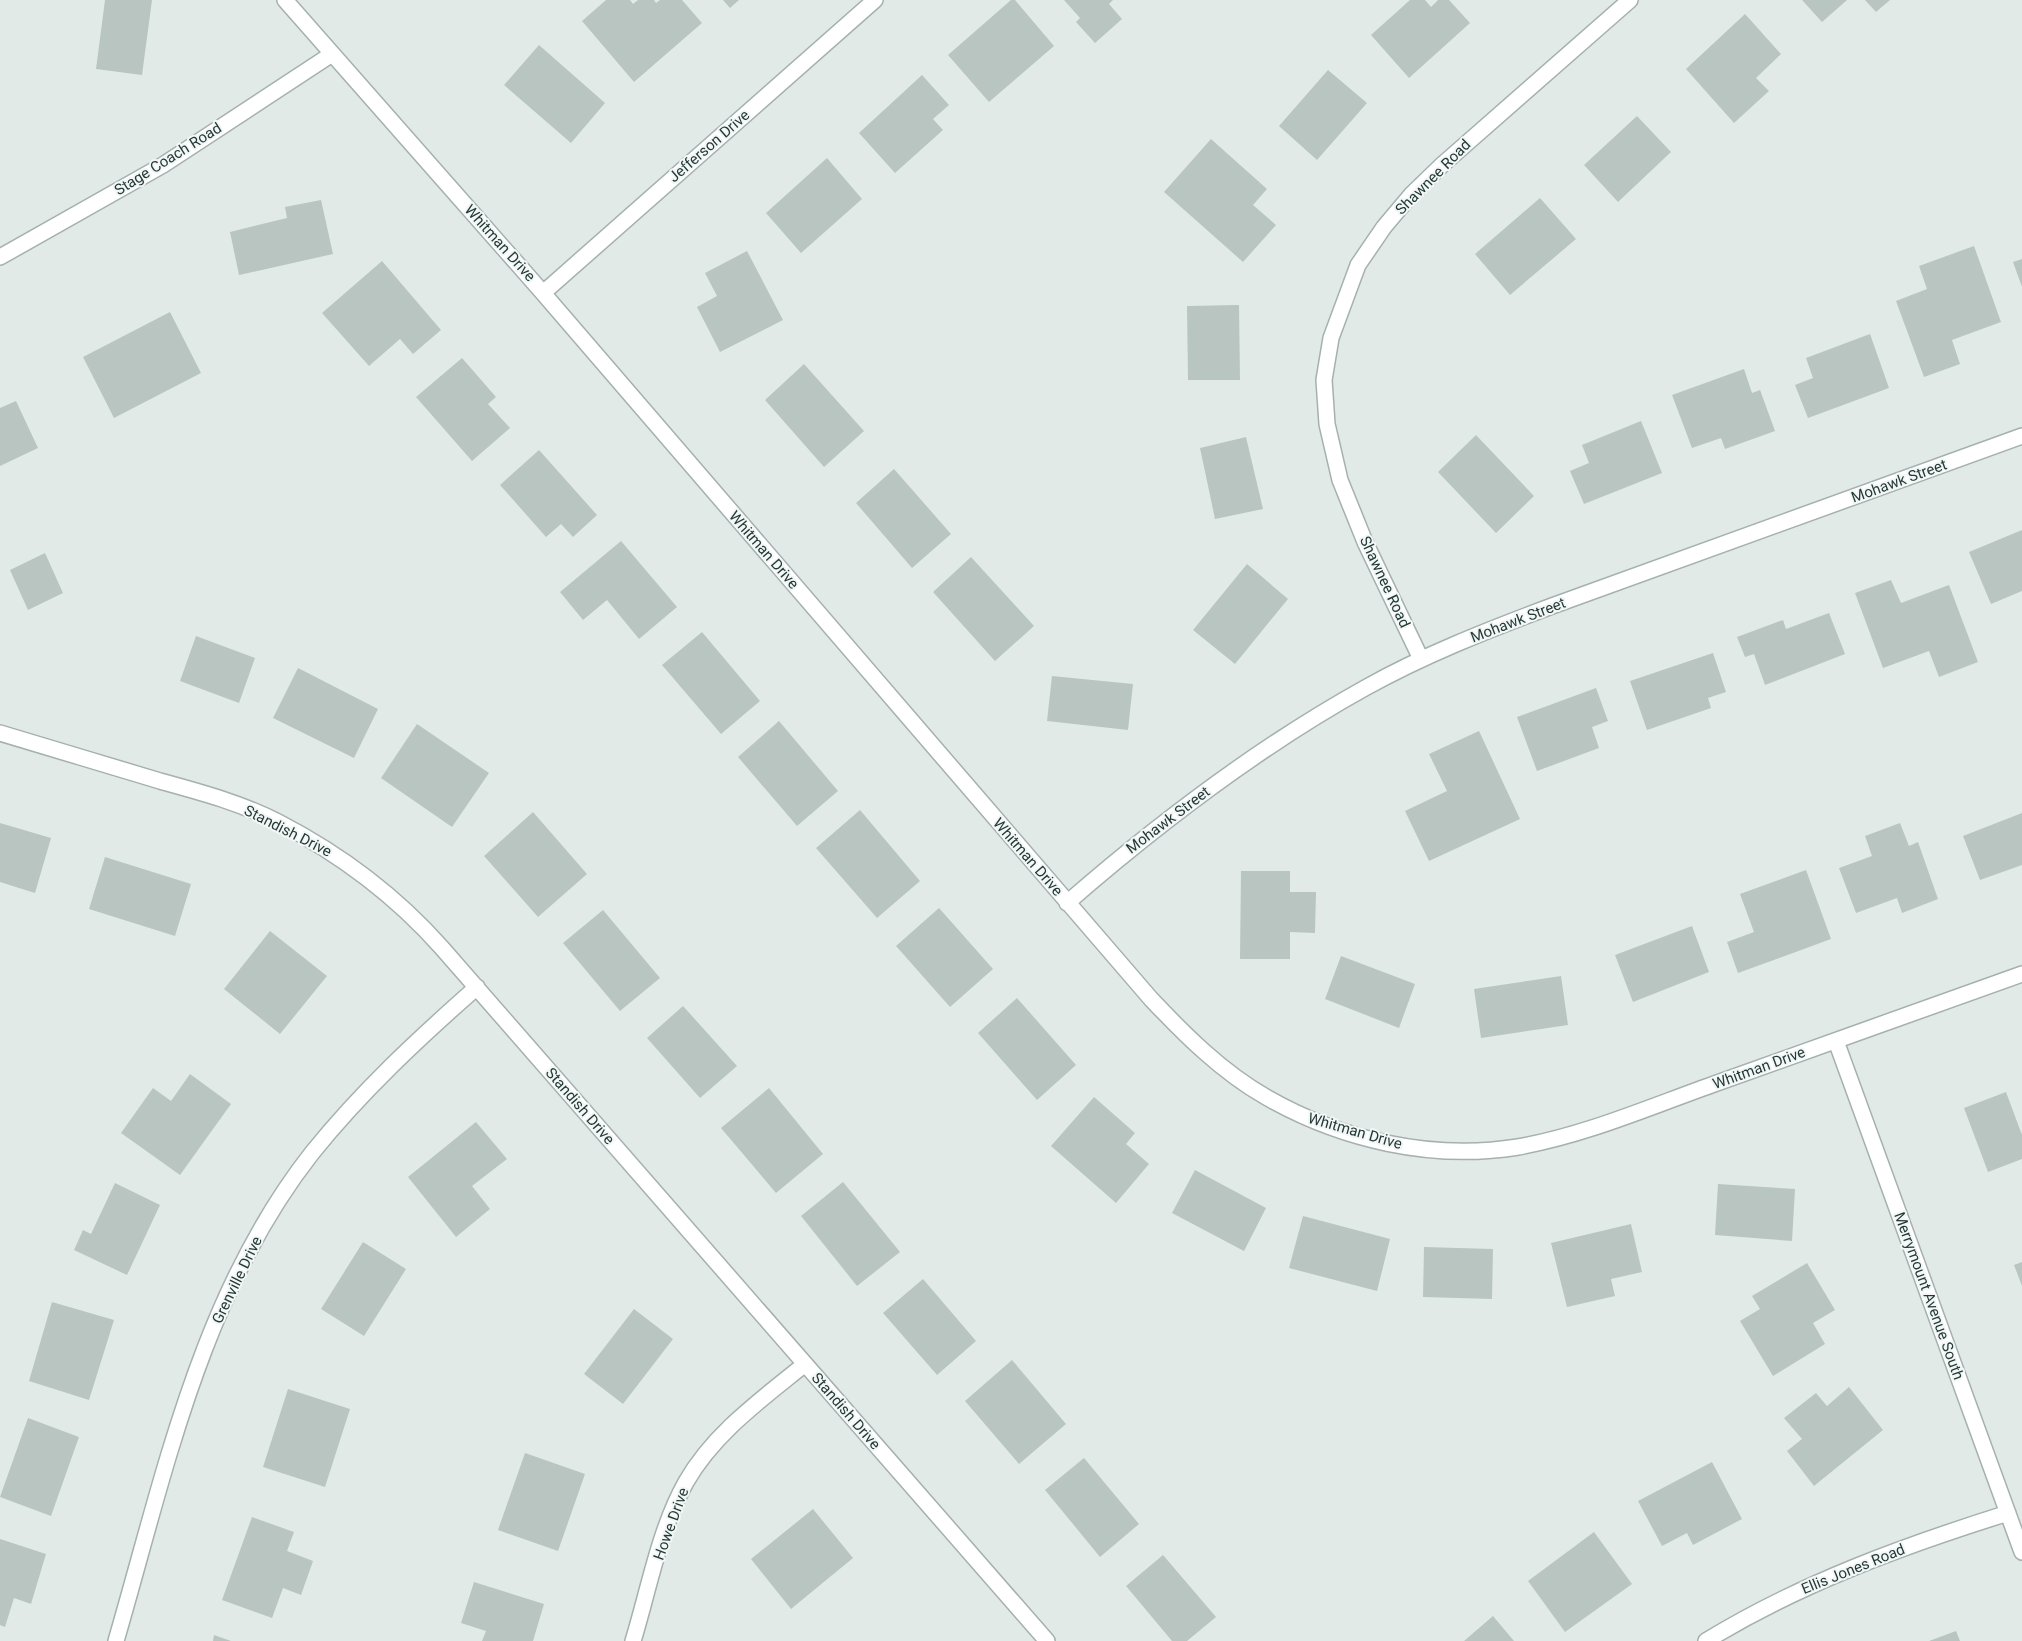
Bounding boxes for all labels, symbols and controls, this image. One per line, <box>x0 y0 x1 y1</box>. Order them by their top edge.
street label: Jefferson Drive <box>665 106 753 186</box>
street label: Stage Coach Road <box>111 119 225 199</box>
street label: Shawnee Road <box>1392 136 1474 218</box>
street label: Whitman Drive <box>461 201 539 285</box>
street label: Mohawk Street <box>1849 455 1949 507</box>
street label: Whitman Drive <box>725 507 803 593</box>
street label: Shawnee Road <box>1356 533 1414 631</box>
street label: Mohawk Street <box>1468 594 1568 646</box>
street label: Mohawk Street <box>1123 783 1214 857</box>
street label: Standish Drive <box>241 801 335 861</box>
street label: Whitman Drive <box>989 814 1067 900</box>
street label: Whitman Drive <box>1710 1043 1808 1093</box>
street label: Standish Drive <box>542 1064 618 1148</box>
street label: Whitman Drive <box>1306 1109 1404 1153</box>
street label: Merrymount Avenue South <box>1890 1210 1968 1382</box>
street label: Grenville Drive <box>208 1233 266 1327</box>
street label: Standish Drive <box>808 1369 884 1453</box>
street label: Howe Drive <box>650 1485 692 1563</box>
street label: Ellis Jones Road <box>1799 1540 1907 1598</box>

